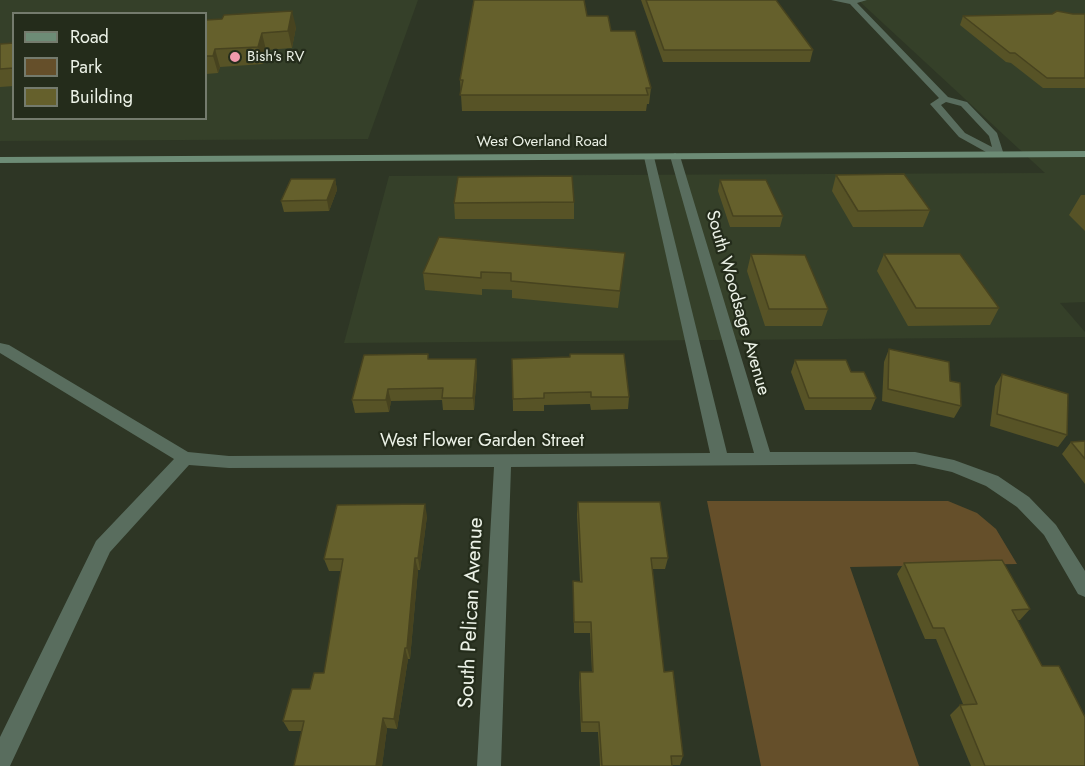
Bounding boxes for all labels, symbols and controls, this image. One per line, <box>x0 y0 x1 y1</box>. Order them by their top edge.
legend <box>12 12 207 120</box>
text: Road <box>70 24 109 50</box>
place label: Bish's RV <box>247 48 304 66</box>
marker: Bish's RV <box>228 50 242 64</box>
text: Park <box>70 54 102 80</box>
text: Building <box>70 84 133 110</box>
street label: West Overland Road <box>477 133 607 151</box>
street label: South Woodsage Avenue <box>700 208 774 398</box>
street label: West Flower Garden Street <box>380 431 584 453</box>
street label: South Pelican Avenue <box>454 517 490 709</box>

